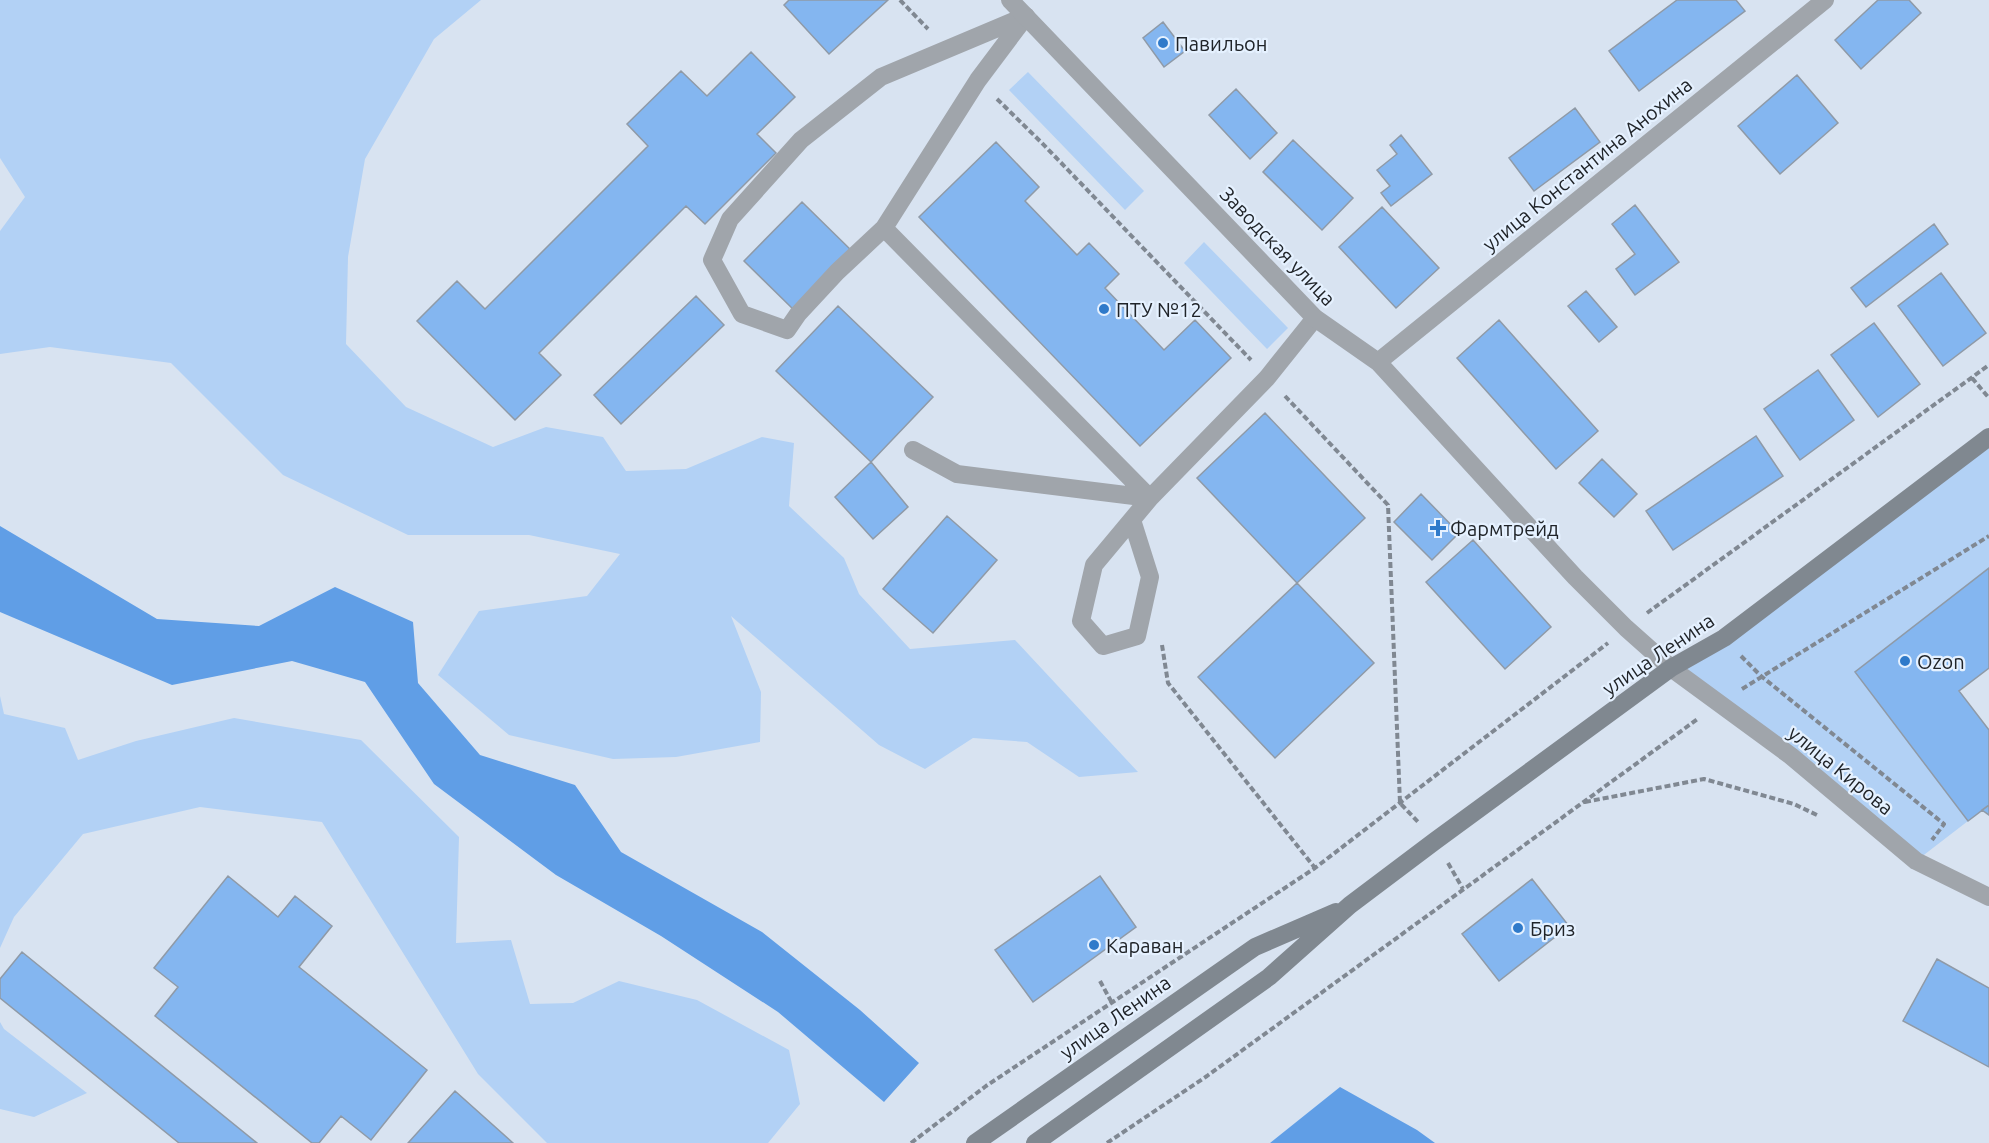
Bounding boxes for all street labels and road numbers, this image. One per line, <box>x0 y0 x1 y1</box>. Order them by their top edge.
street label: улица Константина Анохина <box>1478 72 1696 256</box>
street label: Заводская улица <box>1216 182 1340 310</box>
street label: улица Ленина <box>1598 608 1718 700</box>
street label: улица Кирова <box>1784 721 1898 819</box>
street label: улица Ленина <box>1055 970 1175 1064</box>

